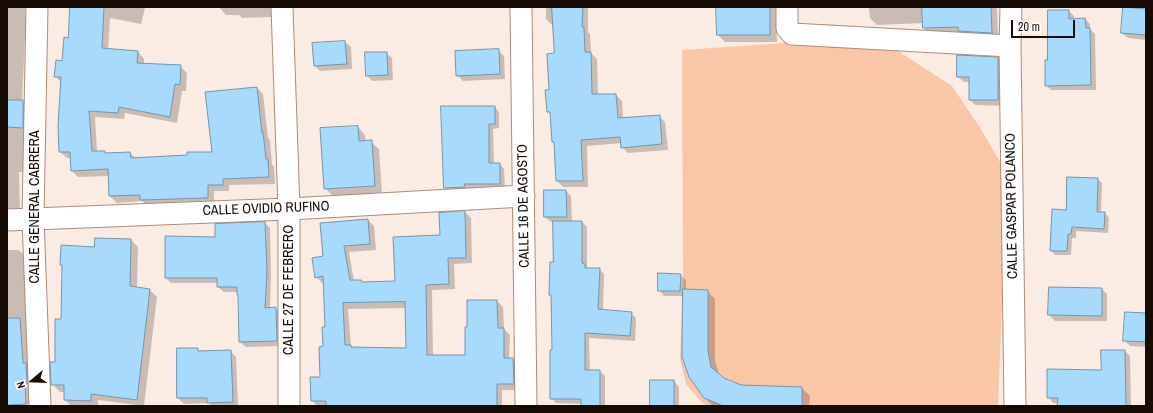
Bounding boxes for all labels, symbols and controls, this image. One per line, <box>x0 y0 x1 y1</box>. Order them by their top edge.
scale bar <box>1013 12 1077 38</box>
text: 20 m <box>1018 19 1040 35</box>
street label: CALLE GENERAL CABRERA <box>27 130 43 284</box>
street label: CALLE GASPAR POLANCO <box>1002 133 1022 279</box>
street label: CALLE 16 DE AGOSTO <box>515 144 533 268</box>
street label: CALLE OVIDIO RUFINO <box>202 198 330 220</box>
street label: CALLE 27 DE FEBRERO <box>281 225 297 355</box>
north arrow <box>12 361 52 401</box>
text: N <box>13 380 28 390</box>

